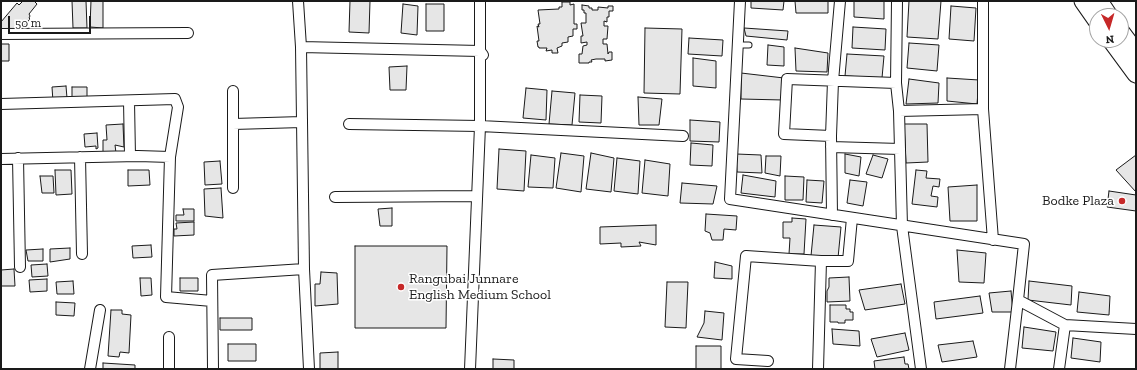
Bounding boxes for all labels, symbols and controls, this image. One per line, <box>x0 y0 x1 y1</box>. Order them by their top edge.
scale bar <box>10 8 93 34</box>
north arrow <box>1089 8 1129 48</box>
text: 50 m <box>15 16 41 30</box>
text: N <box>1105 33 1115 46</box>
place label: Bodke Plaza <box>1042 193 1114 209</box>
marker: Bodke Plaza <box>1117 196 1127 206</box>
place label: Rangubai Junnare English Medium School <box>409 271 551 304</box>
marker: Rangubai Junnare English Medium School <box>396 282 406 292</box>

